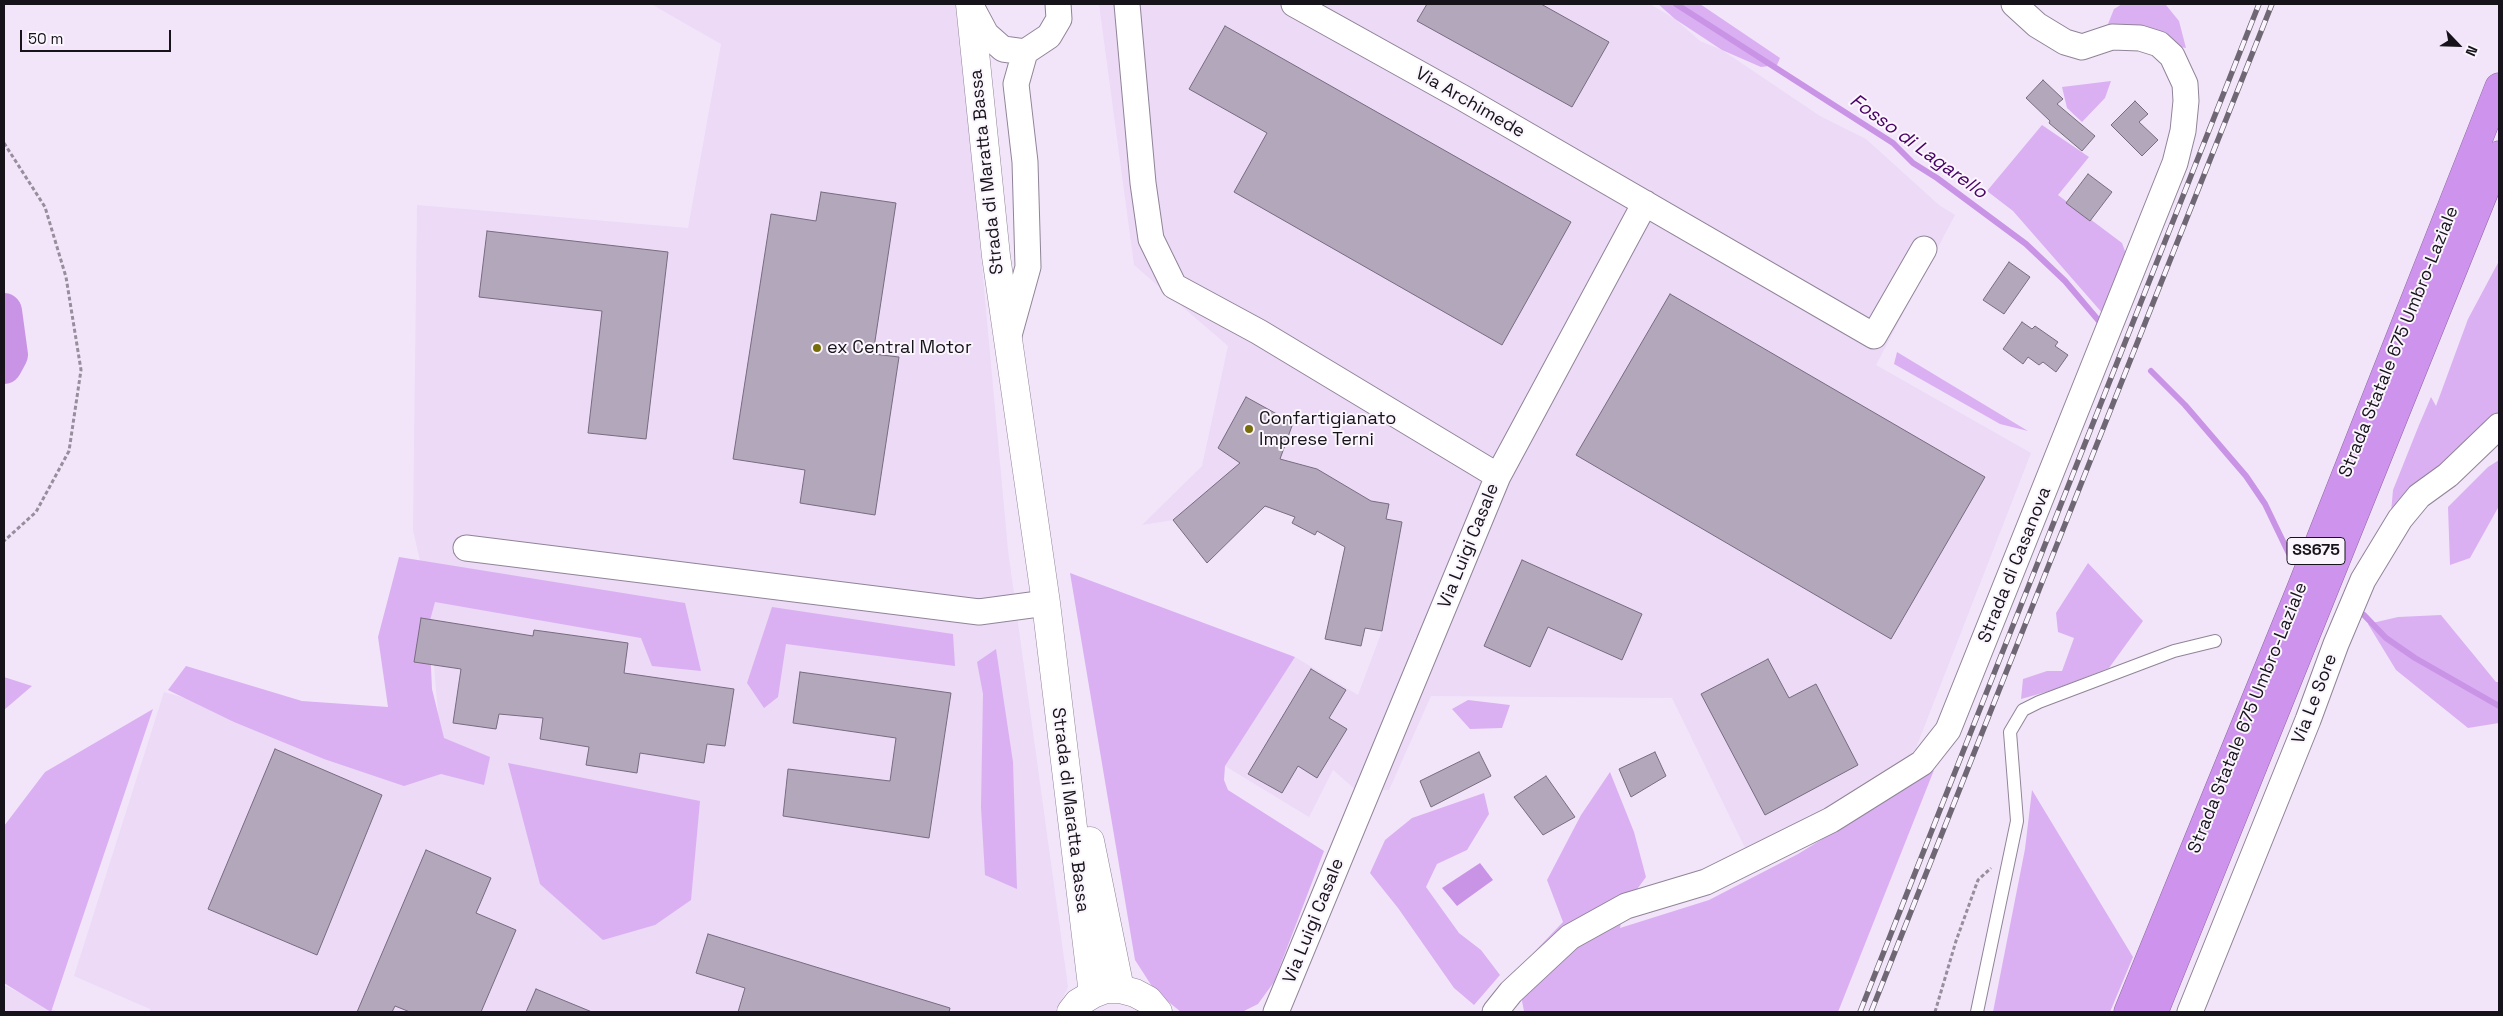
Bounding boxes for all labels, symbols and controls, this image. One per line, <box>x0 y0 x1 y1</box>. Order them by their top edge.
scale bar <box>22 20 174 52</box>
north arrow <box>2433 20 2483 70</box>
text: 50 m <box>28 29 63 48</box>
text: N <box>2462 43 2482 59</box>
street label: Via Archimede <box>1411 63 1529 143</box>
street label: Strada di Maratta Bassa <box>965 68 1009 276</box>
water label: Fosso di Lagarello <box>1845 90 1991 204</box>
street label: Strada Statale 675 Umbro-Laziale <box>2335 203 2463 481</box>
place label: ex Central Motor <box>827 337 972 359</box>
marker: ex Central Motor <box>811 342 823 354</box>
place label: Confartigianato Imprese Terni <box>1259 408 1396 450</box>
marker: Confartigianato Imprese Terni <box>1243 423 1255 435</box>
street label: Via Luigi Casale <box>1434 480 1504 612</box>
street label: Strada di Casanova <box>1974 484 2056 646</box>
road number: SS675 <box>2287 538 2345 564</box>
street label: Strada Statale 675 Umbro-Laziale <box>2184 579 2312 857</box>
street label: Via Le Sore <box>2288 651 2342 747</box>
street label: Strada di Maratta Bassa <box>1047 706 1093 914</box>
street label: Via Luigi Casale <box>1279 855 1349 987</box>

